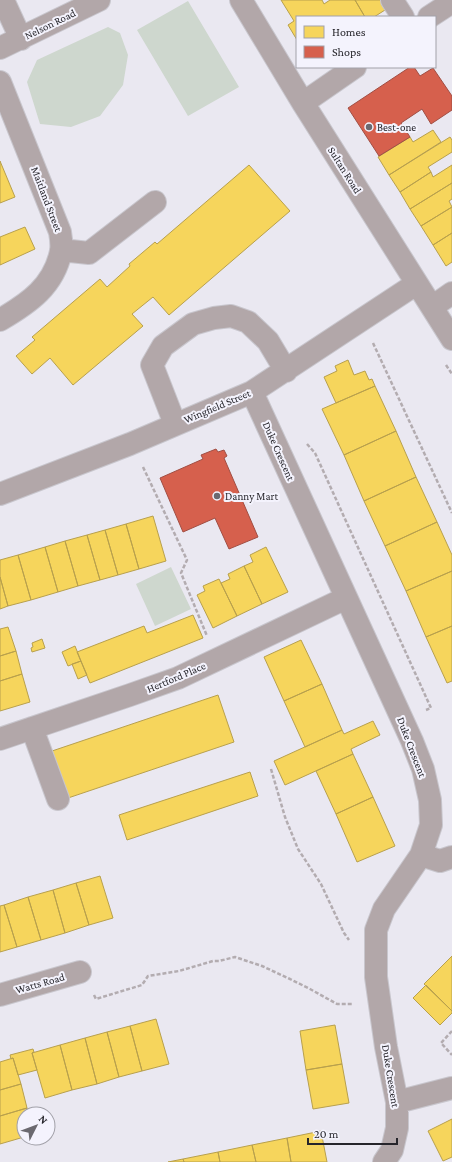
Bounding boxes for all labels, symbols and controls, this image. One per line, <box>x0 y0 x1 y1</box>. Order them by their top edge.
street label: Nelson Road <box>23 6 78 41</box>
legend <box>296 16 436 68</box>
text: Homes <box>332 25 366 39</box>
text: Shops <box>332 45 361 59</box>
place label: Best-one <box>377 121 416 133</box>
marker: Best-one <box>364 122 374 132</box>
street label: Sultan Road <box>326 144 364 196</box>
street label: Maitland Street <box>29 165 65 233</box>
street label: Wingfield Street <box>182 386 253 426</box>
street label: Duke Crescent <box>261 420 298 483</box>
place label: Danny Mart <box>225 490 278 503</box>
marker: Danny Mart <box>212 491 222 501</box>
street label: Hertford Place <box>145 659 207 695</box>
street label: Duke Crescent <box>395 715 429 779</box>
street label: Watts Road <box>14 970 66 996</box>
street label: Duke Crescent <box>380 1044 402 1109</box>
north arrow <box>16 1106 56 1146</box>
text: N <box>36 1113 51 1126</box>
scale bar <box>308 1120 397 1146</box>
text: 20 m <box>314 1127 339 1141</box>

